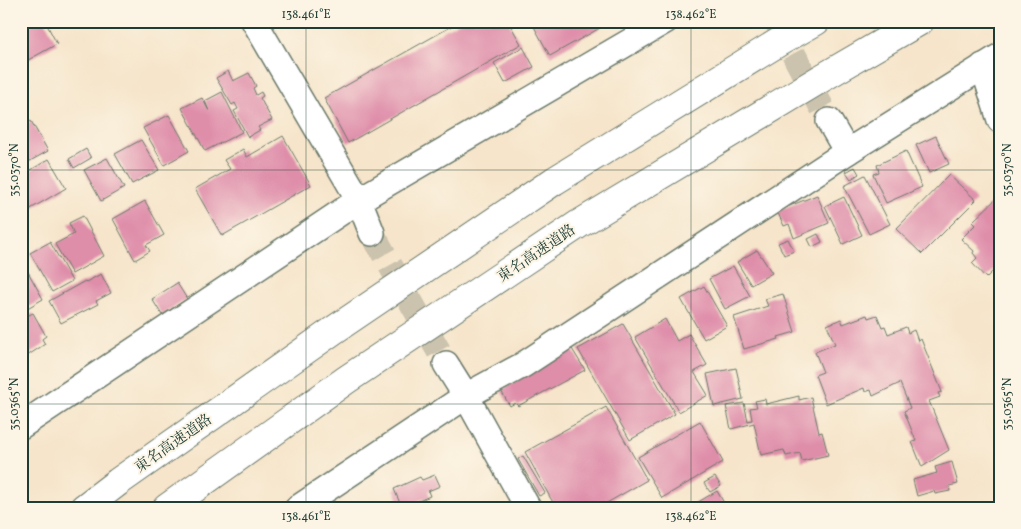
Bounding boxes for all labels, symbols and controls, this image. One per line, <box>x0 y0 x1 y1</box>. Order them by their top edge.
text: 138.461°E <box>281 7 331 23</box>
text: 138.462°E <box>666 7 716 23</box>
text: 35.0370°N <box>7 143 23 197</box>
text: 35.0370°N <box>1000 143 1016 197</box>
street label: 東名高速道路 <box>494 220 580 288</box>
text: 35.0365°N <box>7 377 23 431</box>
text: 35.0365°N <box>1000 377 1016 431</box>
street label: 東名高速道路 <box>131 410 217 479</box>
text: 138.461°E <box>281 509 331 525</box>
text: 138.462°E <box>666 509 716 525</box>

